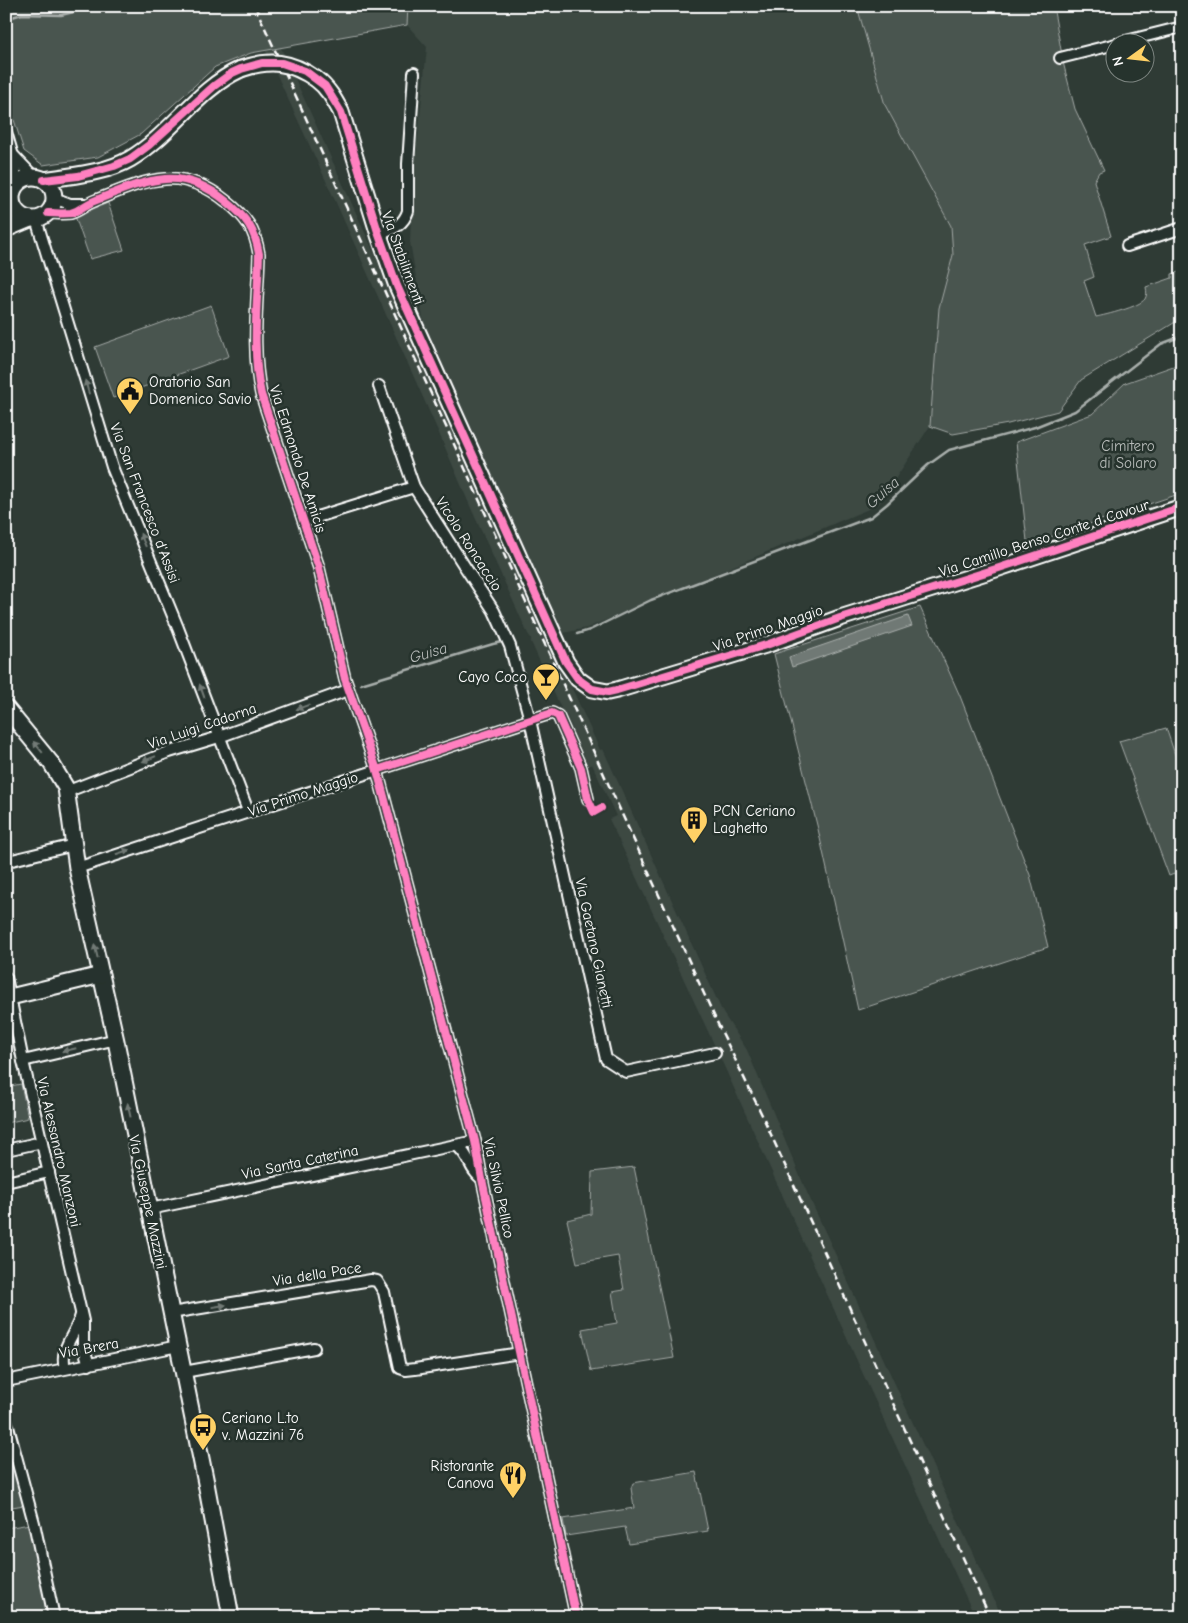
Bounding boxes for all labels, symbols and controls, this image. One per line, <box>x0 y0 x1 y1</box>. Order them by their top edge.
north arrow <box>1106 32 1156 82</box>
text: N <box>1109 55 1127 68</box>
street label: Via Stabilimenti <box>378 209 428 307</box>
place label: Oratorio San Domenico Savio <box>149 373 252 408</box>
public building icon: Oratorio San Domenico Savio <box>115 376 145 415</box>
one-way arrow <box>83 380 91 395</box>
street label: Via Edmondo De Amicis <box>266 383 330 535</box>
street label: Via San Francesco d'Assisi <box>106 420 184 586</box>
park label: Cimitero di Solaro <box>1099 437 1157 472</box>
water label: Guisa <box>862 473 903 512</box>
street label: Vicolo Roncaccio <box>432 494 506 594</box>
street label: Via Camillo Benso Conte d Cavour <box>937 495 1151 581</box>
one-way arrow <box>138 533 146 547</box>
street label: Via Primo Maggio <box>711 601 825 655</box>
water label: Guisa <box>407 639 449 667</box>
bar icon: Cayo Coco <box>531 662 561 701</box>
place label: Cayo Coco <box>458 668 527 686</box>
one-way arrow <box>198 683 206 698</box>
street label: Via Luigi Cadorna <box>145 699 259 753</box>
one-way arrow <box>295 704 310 711</box>
one-way arrow <box>33 741 44 754</box>
one-way arrow <box>141 755 156 763</box>
street label: Via Primo Maggio <box>246 768 360 820</box>
place label: PCN Ceriano Laghetto <box>713 802 796 837</box>
building icon: PCN Ceriano Laghetto <box>679 805 709 844</box>
one-way arrow <box>116 848 131 856</box>
street label: Via Gaetano Gianetti <box>571 876 617 1010</box>
one-way arrow <box>92 943 100 958</box>
one-way arrow <box>62 1046 77 1054</box>
street label: Via Alessandro Manzoni <box>33 1075 85 1229</box>
one-way arrow <box>125 1102 133 1117</box>
street label: Via Giuseppe Mazzini <box>125 1133 171 1271</box>
street label: Via Silvio Pellico <box>480 1136 518 1240</box>
street label: Via Santa Caterina <box>240 1141 360 1183</box>
street label: Via della Pace <box>272 1258 363 1290</box>
one-way arrow <box>212 1301 228 1309</box>
street label: Via Brera <box>58 1334 120 1362</box>
place label: Ceriano L.to v. Mazzini 76 <box>221 1409 304 1444</box>
bus stop icon: Ceriano L.to v. Mazzini 76 <box>188 1412 218 1451</box>
place label: Ristorante Canova <box>431 1457 494 1492</box>
restaurant icon: Ristorante Canova <box>498 1460 528 1499</box>

